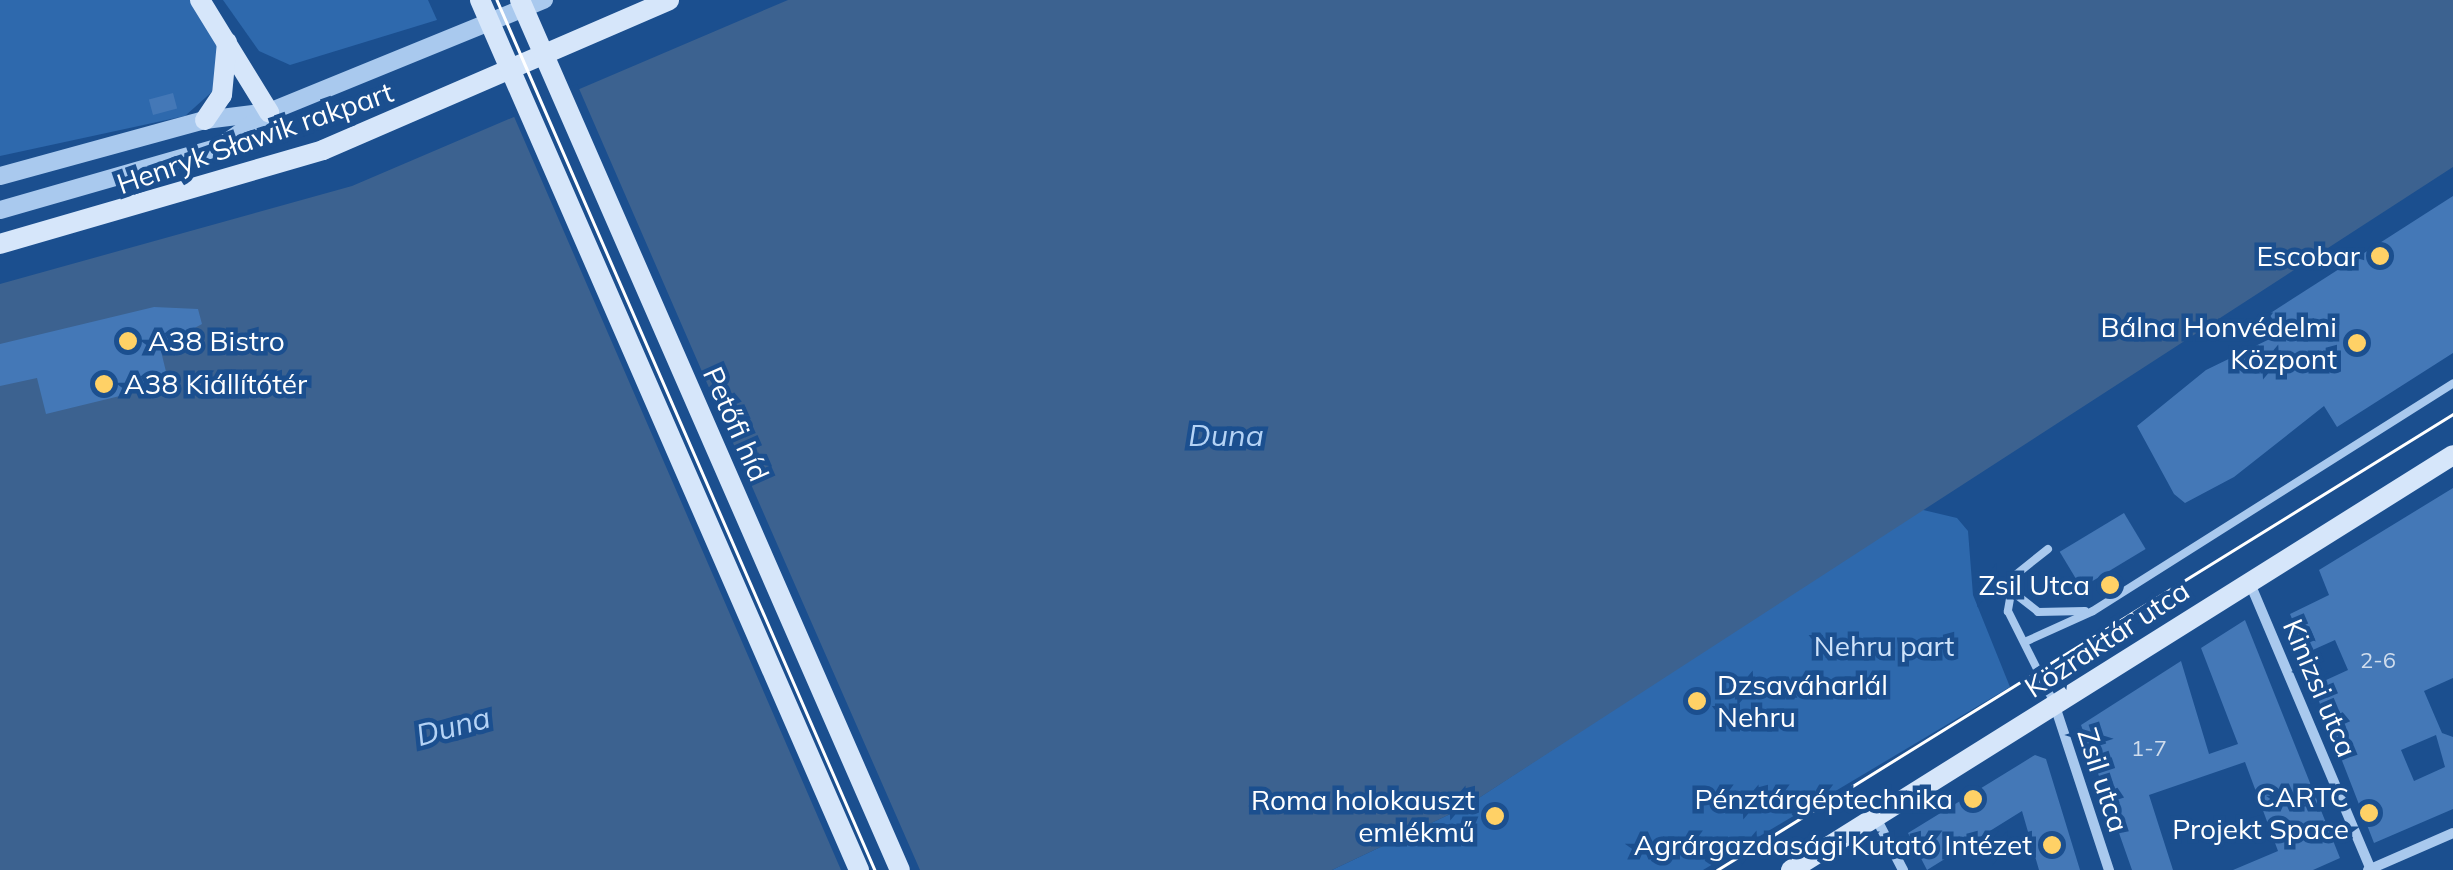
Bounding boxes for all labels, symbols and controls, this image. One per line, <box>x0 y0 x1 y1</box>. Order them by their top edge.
street label: Henryk Sławik rakpart <box>113 75 397 201</box>
place label: Escobar <box>2257 239 2360 273</box>
marker: Escobar <box>2369 245 2391 267</box>
place label: Bálna Honvédelmi Központ <box>2100 310 2337 376</box>
place label: A38 Bistro <box>148 324 285 358</box>
marker: A38 Bistro <box>117 330 139 352</box>
marker: Bálna Honvédelmi Központ <box>2346 332 2368 354</box>
street label: Petőfi híd <box>696 362 776 486</box>
place label: A38 Kiállítótér <box>124 367 307 401</box>
marker: A38 Kiállítótér <box>93 373 115 395</box>
water label: Duna <box>1188 417 1264 453</box>
place label: Zsil Utca <box>1978 568 2090 602</box>
street label: Közraktár utca <box>2019 573 2195 705</box>
marker: Zsil Utca <box>2099 574 2121 596</box>
street label: Kinizsi utca <box>2276 614 2364 762</box>
park label: Nehru part <box>1814 629 1954 663</box>
house number: 2-6 <box>2360 648 2396 674</box>
place label: Dzsaváharlál Nehru <box>1717 668 1888 734</box>
marker: Dzsaváharlál Nehru <box>1686 690 1708 712</box>
water label: Duna <box>412 699 494 753</box>
street label: Zsil utca <box>2070 724 2136 836</box>
house number: 1-7 <box>2131 736 2167 762</box>
place label: CARTC Projekt Space <box>2172 780 2349 846</box>
place label: Pénztárgéptechnika <box>1695 782 1953 816</box>
place label: Roma holokauszt emlékmű <box>1251 783 1475 849</box>
marker: Pénztárgéptechnika <box>1962 788 1984 810</box>
marker: CARTC Projekt Space <box>2358 802 2380 824</box>
marker: Roma holokauszt emlékmű <box>1484 805 1506 827</box>
place label: Agrárgazdasági Kutató Intézet <box>1634 828 2032 862</box>
marker: Agrárgazdasági Kutató Intézet <box>2041 834 2063 856</box>

